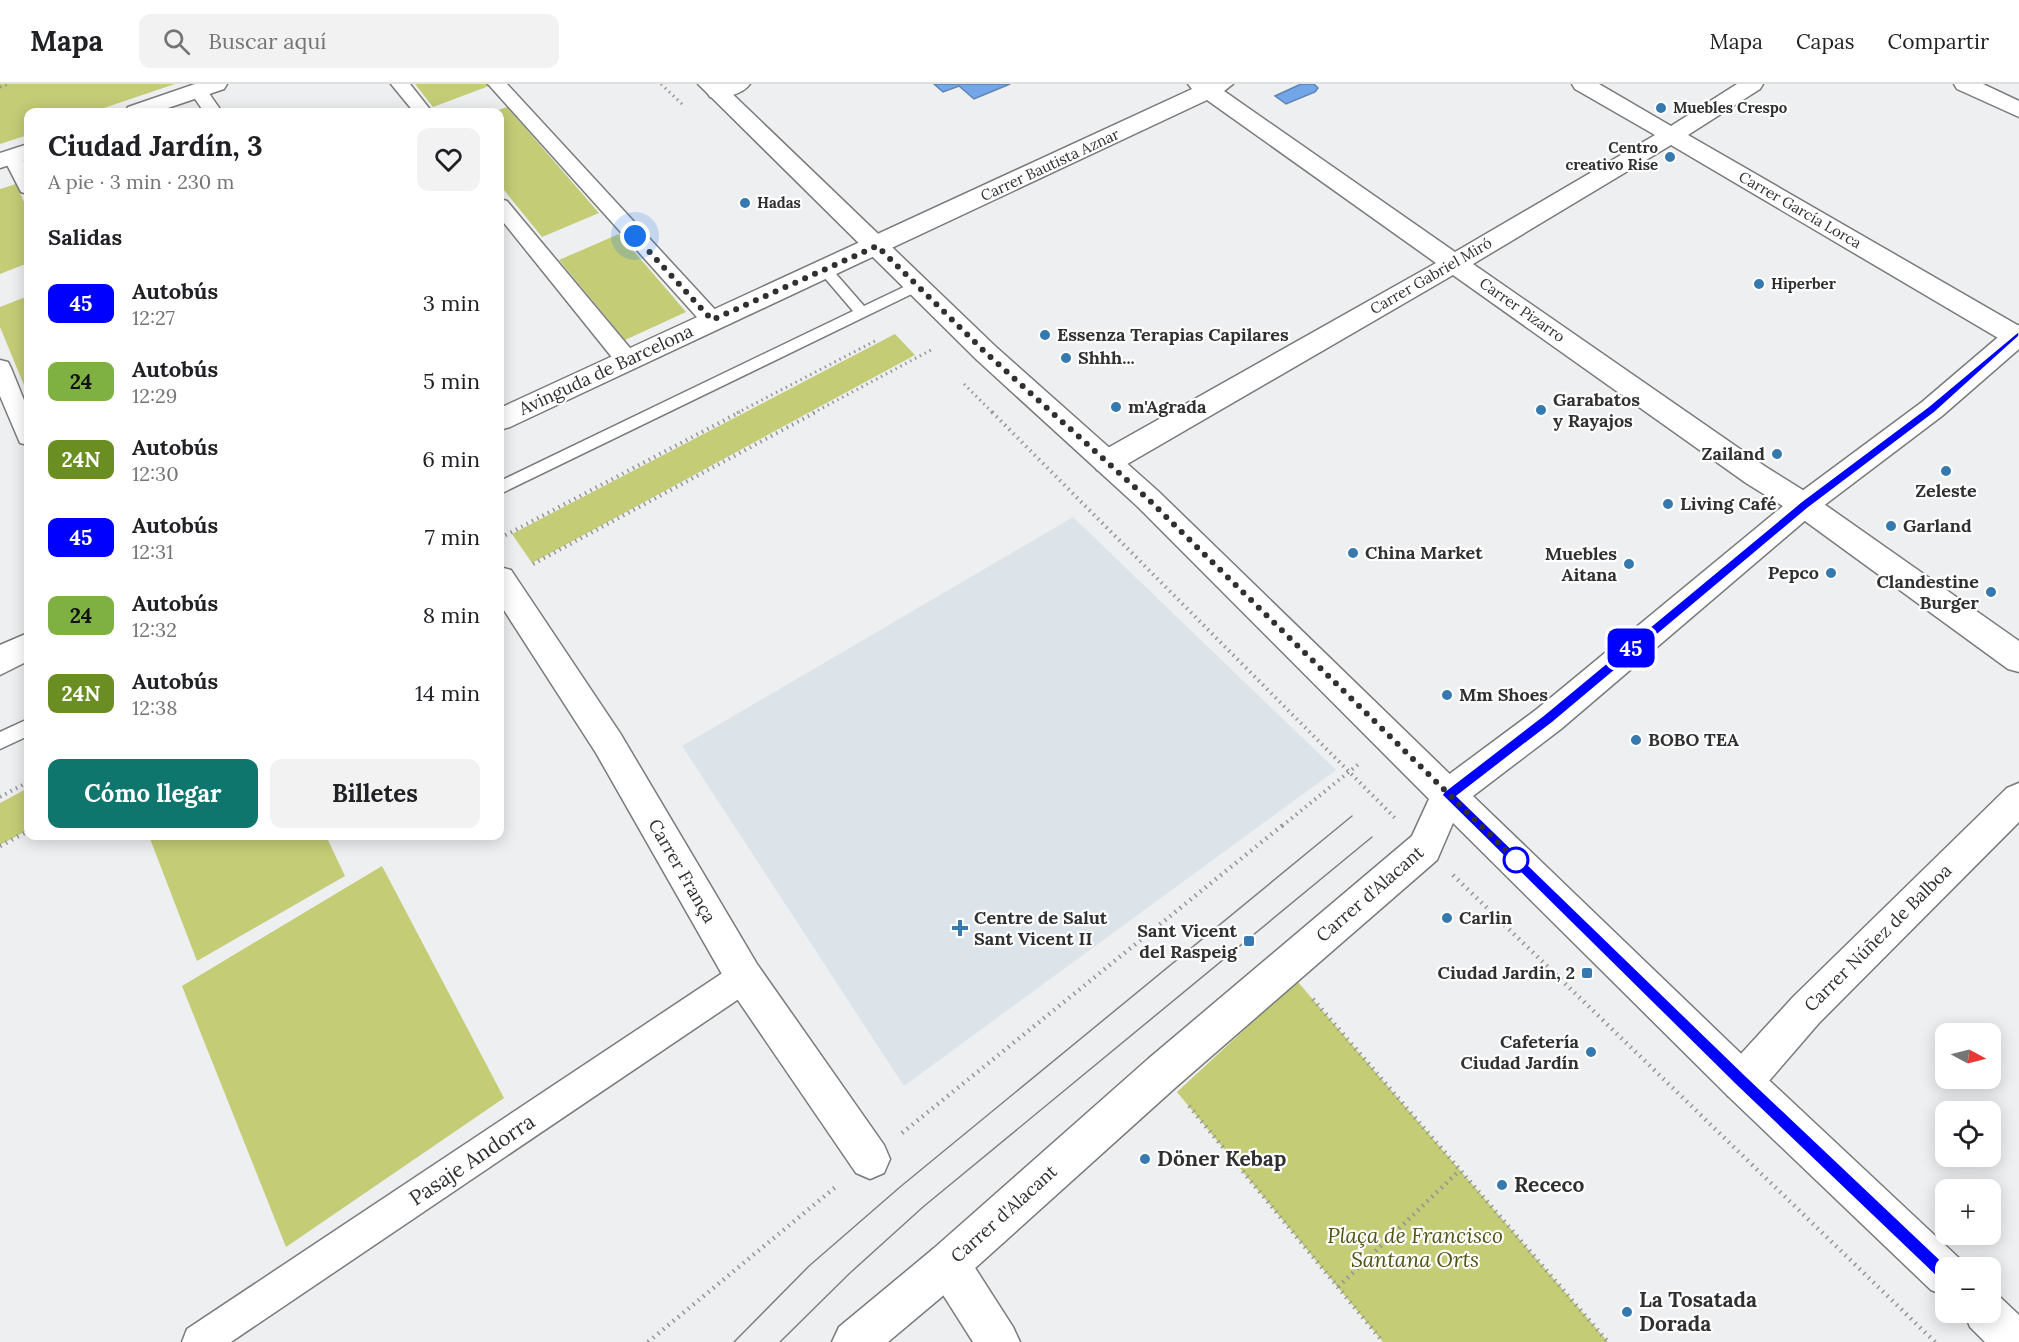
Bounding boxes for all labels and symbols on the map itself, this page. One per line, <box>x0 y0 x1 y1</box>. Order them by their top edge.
place label: Muebles Crespo <box>1673 98 1788 117</box>
marker: Muebles Crespo <box>1654 101 1668 115</box>
street label: Carrer Bautista Aznar <box>977 124 1123 205</box>
place label: Centro creativo Rise <box>1565 138 1659 174</box>
marker: Centro creativo Rise <box>1663 150 1677 164</box>
street label: Carrer García Lorca <box>1735 167 1865 253</box>
place label: Hadas <box>757 193 801 212</box>
marker: Hadas <box>738 196 752 210</box>
your location <box>620 221 650 251</box>
street label: Carrer Gabriel Miró <box>1366 233 1495 318</box>
street label: Carrer Pizarro <box>1476 273 1569 346</box>
place label: Hiperber <box>1771 274 1837 293</box>
marker: Hiperber <box>1752 277 1766 291</box>
street label: Avinguda de Barcelona <box>514 319 697 420</box>
place label: Essenza Terapias Capilares <box>1057 323 1289 346</box>
marker: Essenza Terapias Capilares <box>1038 328 1052 342</box>
place label: Shhh... <box>1078 346 1135 369</box>
marker: Shhh... <box>1059 351 1073 365</box>
place label: Garabatos y Rayajos <box>1553 388 1640 432</box>
place label: m'Agrada <box>1128 395 1207 418</box>
marker: m'Agrada <box>1109 400 1123 414</box>
marker: Garabatos y Rayajos <box>1534 403 1548 417</box>
place label: Zailand <box>1702 442 1765 465</box>
marker: Zailand <box>1770 447 1784 461</box>
marker: Zeleste <box>1939 464 1953 478</box>
place label: Zeleste <box>1915 479 1977 502</box>
place label: Living Café <box>1680 492 1777 515</box>
marker: Living Café <box>1661 497 1675 511</box>
place label: Garland <box>1903 514 1972 537</box>
marker: Garland <box>1884 519 1898 533</box>
place label: China Market <box>1365 541 1483 564</box>
place label: Muebles Aitana <box>1545 542 1618 586</box>
marker: China Market <box>1346 546 1360 560</box>
marker: Muebles Aitana <box>1622 557 1636 571</box>
place label: Pepco <box>1768 561 1819 584</box>
marker: Pepco <box>1824 566 1838 580</box>
place label: Clandestine Burger <box>1876 570 1979 614</box>
marker: Clandestine Burger <box>1984 585 1998 599</box>
line badge: 45 <box>1604 628 1658 668</box>
place label: Mm Shoes <box>1459 683 1548 706</box>
marker: Mm Shoes <box>1440 688 1454 702</box>
place label: BOBO TEA <box>1648 728 1739 751</box>
marker: BOBO TEA <box>1629 733 1643 747</box>
street label: Carrer França <box>643 815 721 927</box>
street label: Carrer d'Alacant <box>1311 841 1428 947</box>
unlabelled marker <box>1503 847 1529 873</box>
street label: Carrer Núñez de Balboa <box>1799 859 1956 1016</box>
place label: Centre de Salut Sant Vicent II <box>974 906 1108 950</box>
place label: Carlin <box>1459 906 1513 929</box>
marker: Carlin <box>1440 911 1454 925</box>
marker: Centre de Salut Sant Vicent II <box>951 919 969 937</box>
place label: Sant Vicent del Raspeig <box>1137 919 1238 963</box>
marker: Sant Vicent del Raspeig <box>1242 934 1256 948</box>
place label: Ciudad Jardin, 2 <box>1438 961 1575 984</box>
marker: Ciudad Jardin, 2 <box>1580 966 1594 980</box>
north arrow <box>1935 1023 2001 1089</box>
place label: Cafetería Ciudad Jardín <box>1460 1030 1580 1074</box>
marker: Cafetería Ciudad Jardín <box>1584 1045 1598 1059</box>
street label: Pasaje Andorra <box>404 1107 540 1212</box>
place label: Döner Kebap <box>1157 1145 1286 1172</box>
marker: Döner Kebap <box>1138 1152 1152 1166</box>
street label: Carrer d'Alacant <box>946 1160 1062 1267</box>
place label: Receco <box>1514 1171 1584 1198</box>
marker: Receco <box>1495 1178 1509 1192</box>
park label: Plaça de Francisco Santana Orts <box>1327 1222 1503 1273</box>
place label: La Tosatada Dorada <box>1639 1286 1757 1337</box>
marker: La Tosatada Dorada <box>1620 1305 1634 1319</box>

